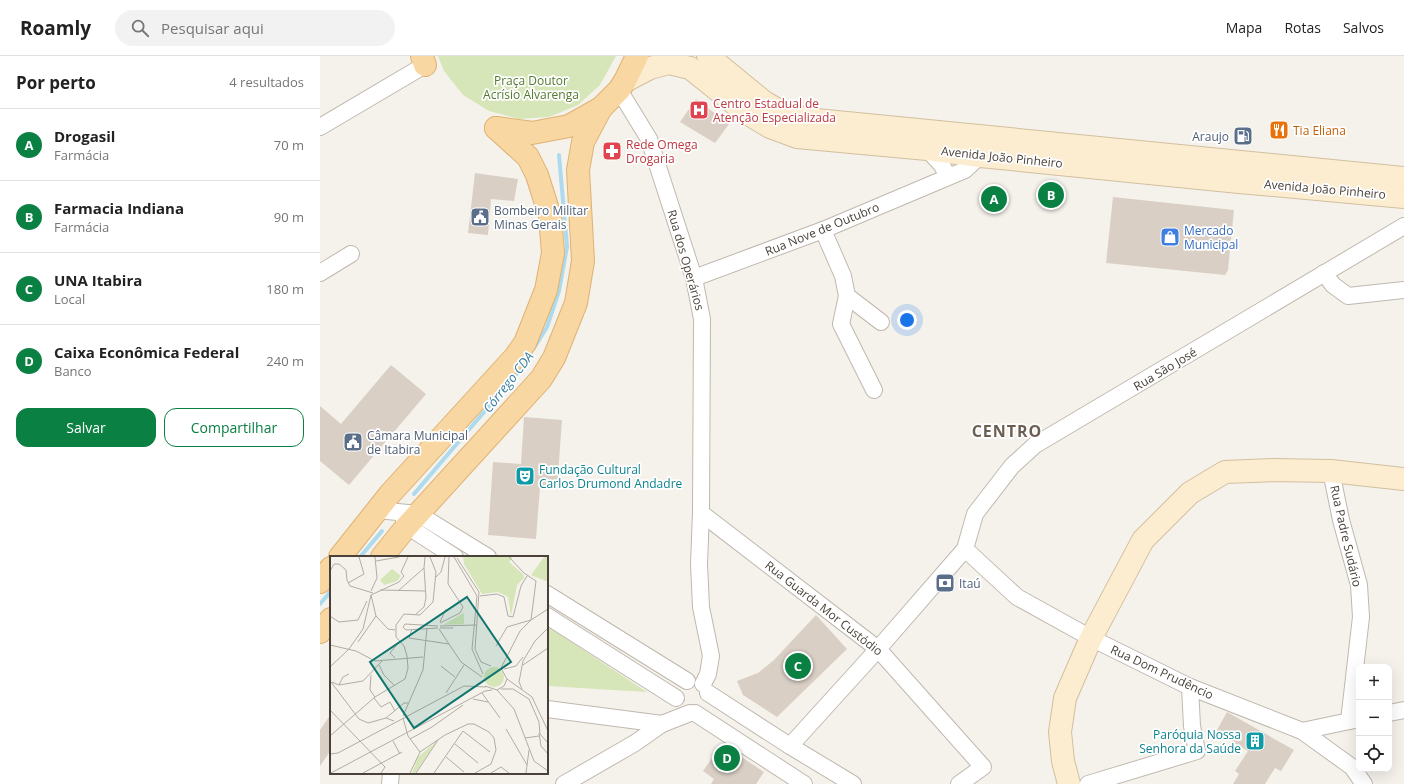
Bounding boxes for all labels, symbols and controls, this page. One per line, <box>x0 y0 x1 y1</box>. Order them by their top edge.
search box <box>115 10 395 46</box>
text: Roamly <box>20 15 91 41</box>
icon: search <box>129 17 151 39</box>
text: Pesquisar aqui <box>161 18 264 38</box>
text: Mapa <box>1226 18 1262 37</box>
text: Rotas <box>1284 18 1321 37</box>
text: Salvos <box>1343 18 1384 37</box>
text: Por perto <box>16 71 96 94</box>
park label: Praça Doutor Acrísio Alvarenga <box>483 72 579 103</box>
text: 4 resultados <box>229 73 304 91</box>
place label: Centro Estadual de Atenção Especializada <box>713 95 836 126</box>
hospital icon: Centro Estadual de Atenção Especializada <box>688 99 710 121</box>
restaurant icon: Tia Eliana <box>1268 119 1290 141</box>
place label: Tia Eliana <box>1293 122 1346 139</box>
fuel station icon: Araujo <box>1232 125 1254 147</box>
text: Drogasil <box>54 126 115 146</box>
place label: Araujo <box>1192 128 1229 145</box>
text: A <box>25 136 33 154</box>
text: 70 m <box>274 136 304 154</box>
place label: Rede Omega Drogaria <box>626 136 698 167</box>
pharmacy icon: Rede Omega Drogaria <box>601 140 623 162</box>
street label: Avenida João Pinheiro <box>940 142 1064 172</box>
text: Farmácia <box>54 146 109 164</box>
street label: Avenida João Pinheiro <box>1263 175 1387 203</box>
pin: B <box>1038 180 1064 210</box>
pin: A <box>981 184 1007 214</box>
text: Farmacia Indiana <box>54 198 184 218</box>
street label: Rua Nove de Outubro <box>762 198 882 260</box>
place label: Bombeiro Militar Minas Gerais <box>494 202 588 233</box>
public building icon: Bombeiro Militar Minas Gerais <box>469 206 491 228</box>
text: B <box>25 208 33 226</box>
text: 90 m <box>274 208 304 226</box>
street label: Rua dos Operários <box>664 208 709 313</box>
text: Farmácia <box>54 218 109 236</box>
place label: Mercado Municipal <box>1184 222 1238 253</box>
shop icon: Mercado Municipal <box>1159 226 1181 248</box>
text: UNA Itabira <box>54 270 142 290</box>
text: C <box>25 280 33 298</box>
text: 180 m <box>266 280 304 298</box>
text: Local <box>54 290 85 308</box>
your location <box>897 310 917 330</box>
text: Caixa Econômica Federal <box>54 342 239 362</box>
street label: Rua São José <box>1130 343 1200 395</box>
water label: Córrego CDA <box>479 348 537 416</box>
text: D <box>24 352 34 370</box>
text: 240 m <box>266 352 304 370</box>
text: Banco <box>54 362 92 380</box>
button: Salvar <box>16 408 156 447</box>
button: Compartilhar <box>164 408 304 447</box>
district label: CENTRO <box>972 420 1042 442</box>
place label: Câmara Municipal de Itabira <box>367 427 468 458</box>
public building icon: Câmara Municipal de Itabira <box>342 431 364 453</box>
place label: Fundação Cultural Carlos Drumond Andadre <box>539 461 683 492</box>
theatre icon: Fundação Cultural Carlos Drumond Andadre <box>514 465 536 487</box>
street label: Rua Padre Sudário <box>1326 484 1366 588</box>
inset map <box>330 556 548 774</box>
street label: Rua Guarda Mor Custódio <box>762 557 886 659</box>
bank icon: Itaú <box>934 572 956 594</box>
place label: Itaú <box>959 575 981 592</box>
street label: Rua Dom Prudêncio <box>1108 641 1216 703</box>
pin: C <box>785 651 811 681</box>
map controls <box>1356 664 1392 772</box>
button: + <box>1356 664 1392 700</box>
button: − <box>1356 700 1392 736</box>
place label: Paróquia Nossa Senhora da Saúde <box>1139 726 1241 757</box>
building icon: Paróquia Nossa Senhora da Saúde <box>1244 730 1266 752</box>
button: locate <box>1356 736 1392 772</box>
pin: D <box>714 743 740 773</box>

